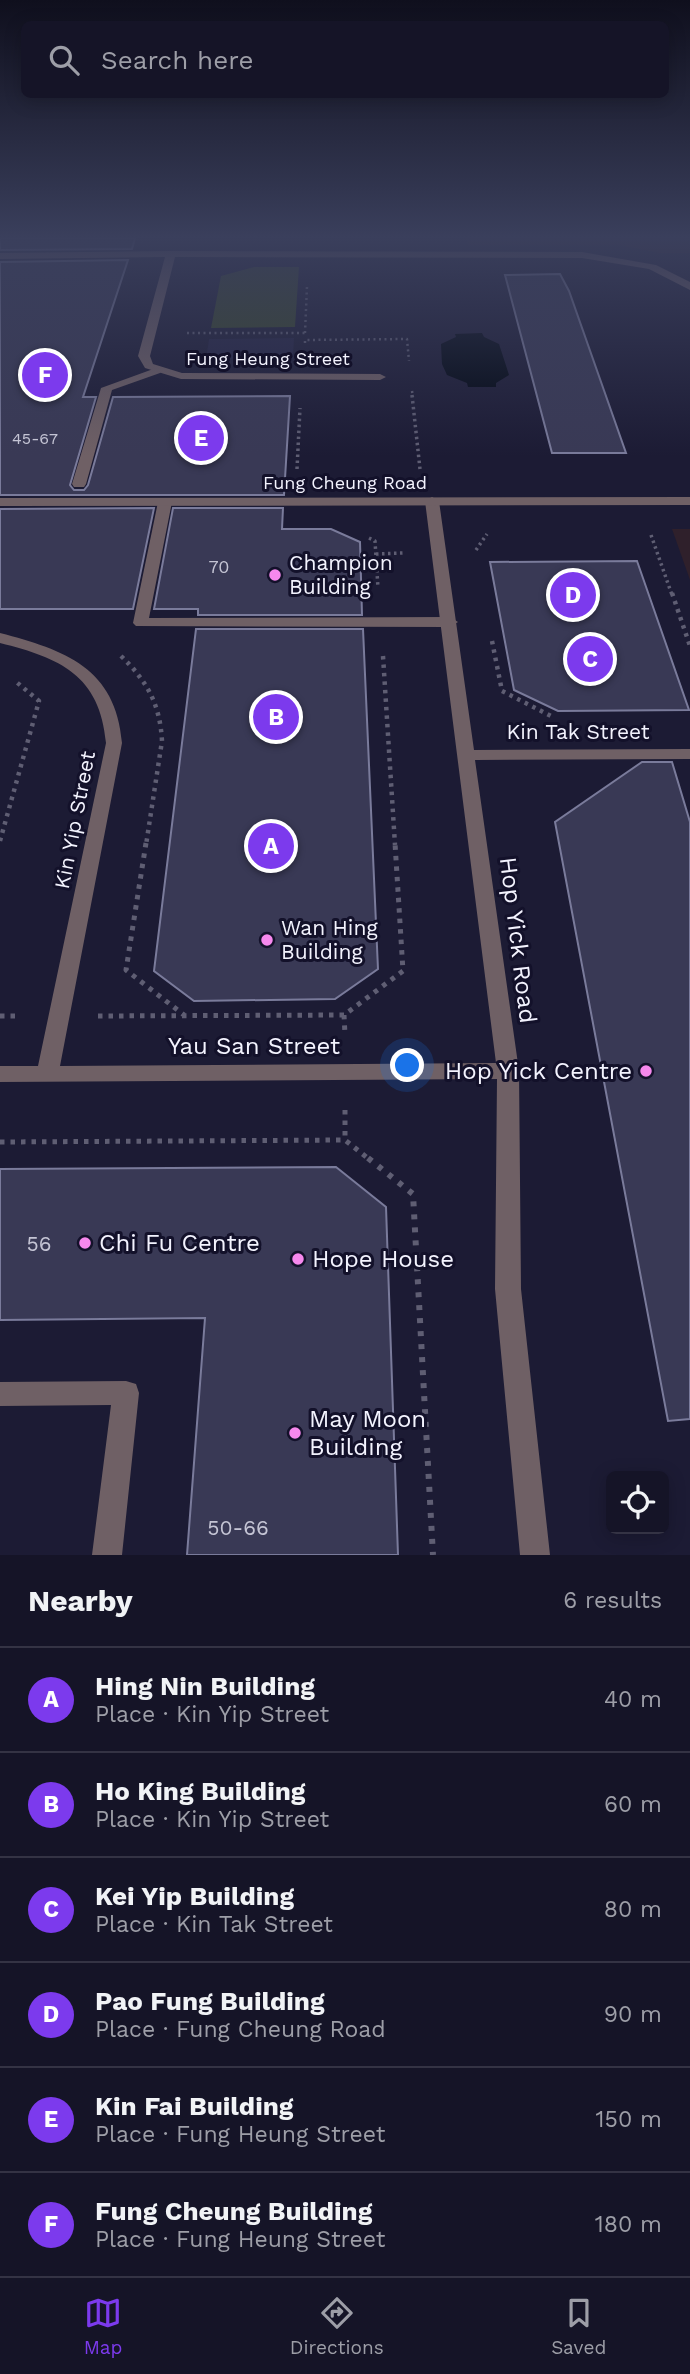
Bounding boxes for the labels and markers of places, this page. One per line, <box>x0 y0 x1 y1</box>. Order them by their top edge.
pin: F <box>22 349 68 401</box>
pin: E <box>178 412 224 464</box>
place label: Champion Building <box>289 550 393 599</box>
marker: Champion Building <box>267 567 283 583</box>
pin: D <box>550 569 596 621</box>
pin: C <box>567 633 613 685</box>
pin: B <box>253 691 299 743</box>
pin: A <box>248 820 294 872</box>
place label: Wan Hing Building <box>281 915 378 964</box>
marker: Wan Hing Building <box>259 932 275 948</box>
place label: Hop Yick Centre <box>445 1057 632 1085</box>
marker: Hop Yick Centre <box>638 1063 654 1079</box>
place label: Chi Fu Centre <box>99 1229 260 1257</box>
marker: Chi Fu Centre <box>77 1235 93 1251</box>
place label: Hope House <box>312 1245 454 1273</box>
marker: Hope House <box>290 1251 306 1267</box>
place label: May Moon Building <box>309 1405 426 1461</box>
marker: May Moon Building <box>287 1425 303 1441</box>

